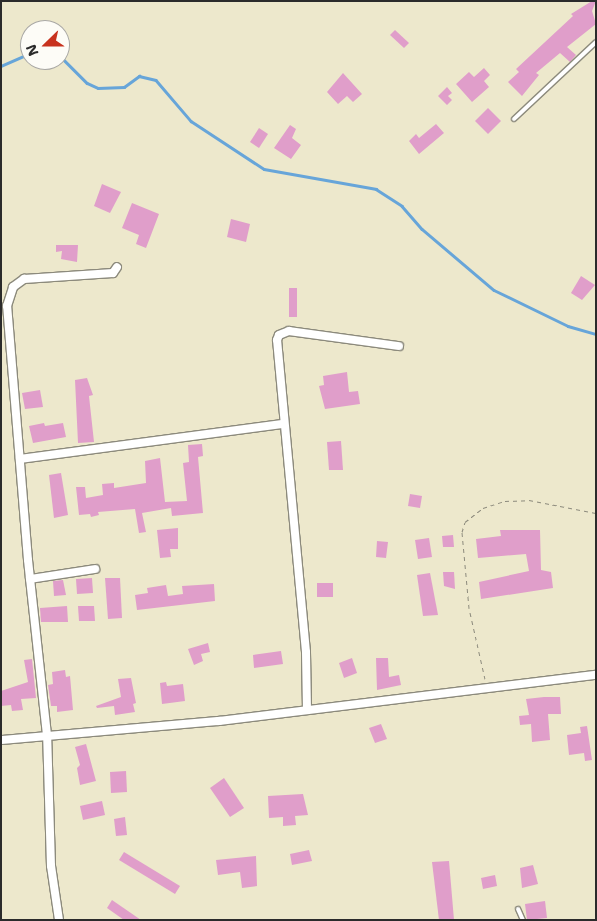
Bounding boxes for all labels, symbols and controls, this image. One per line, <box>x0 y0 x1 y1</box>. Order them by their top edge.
north arrow <box>20 20 70 70</box>
text: N <box>22 42 42 59</box>

